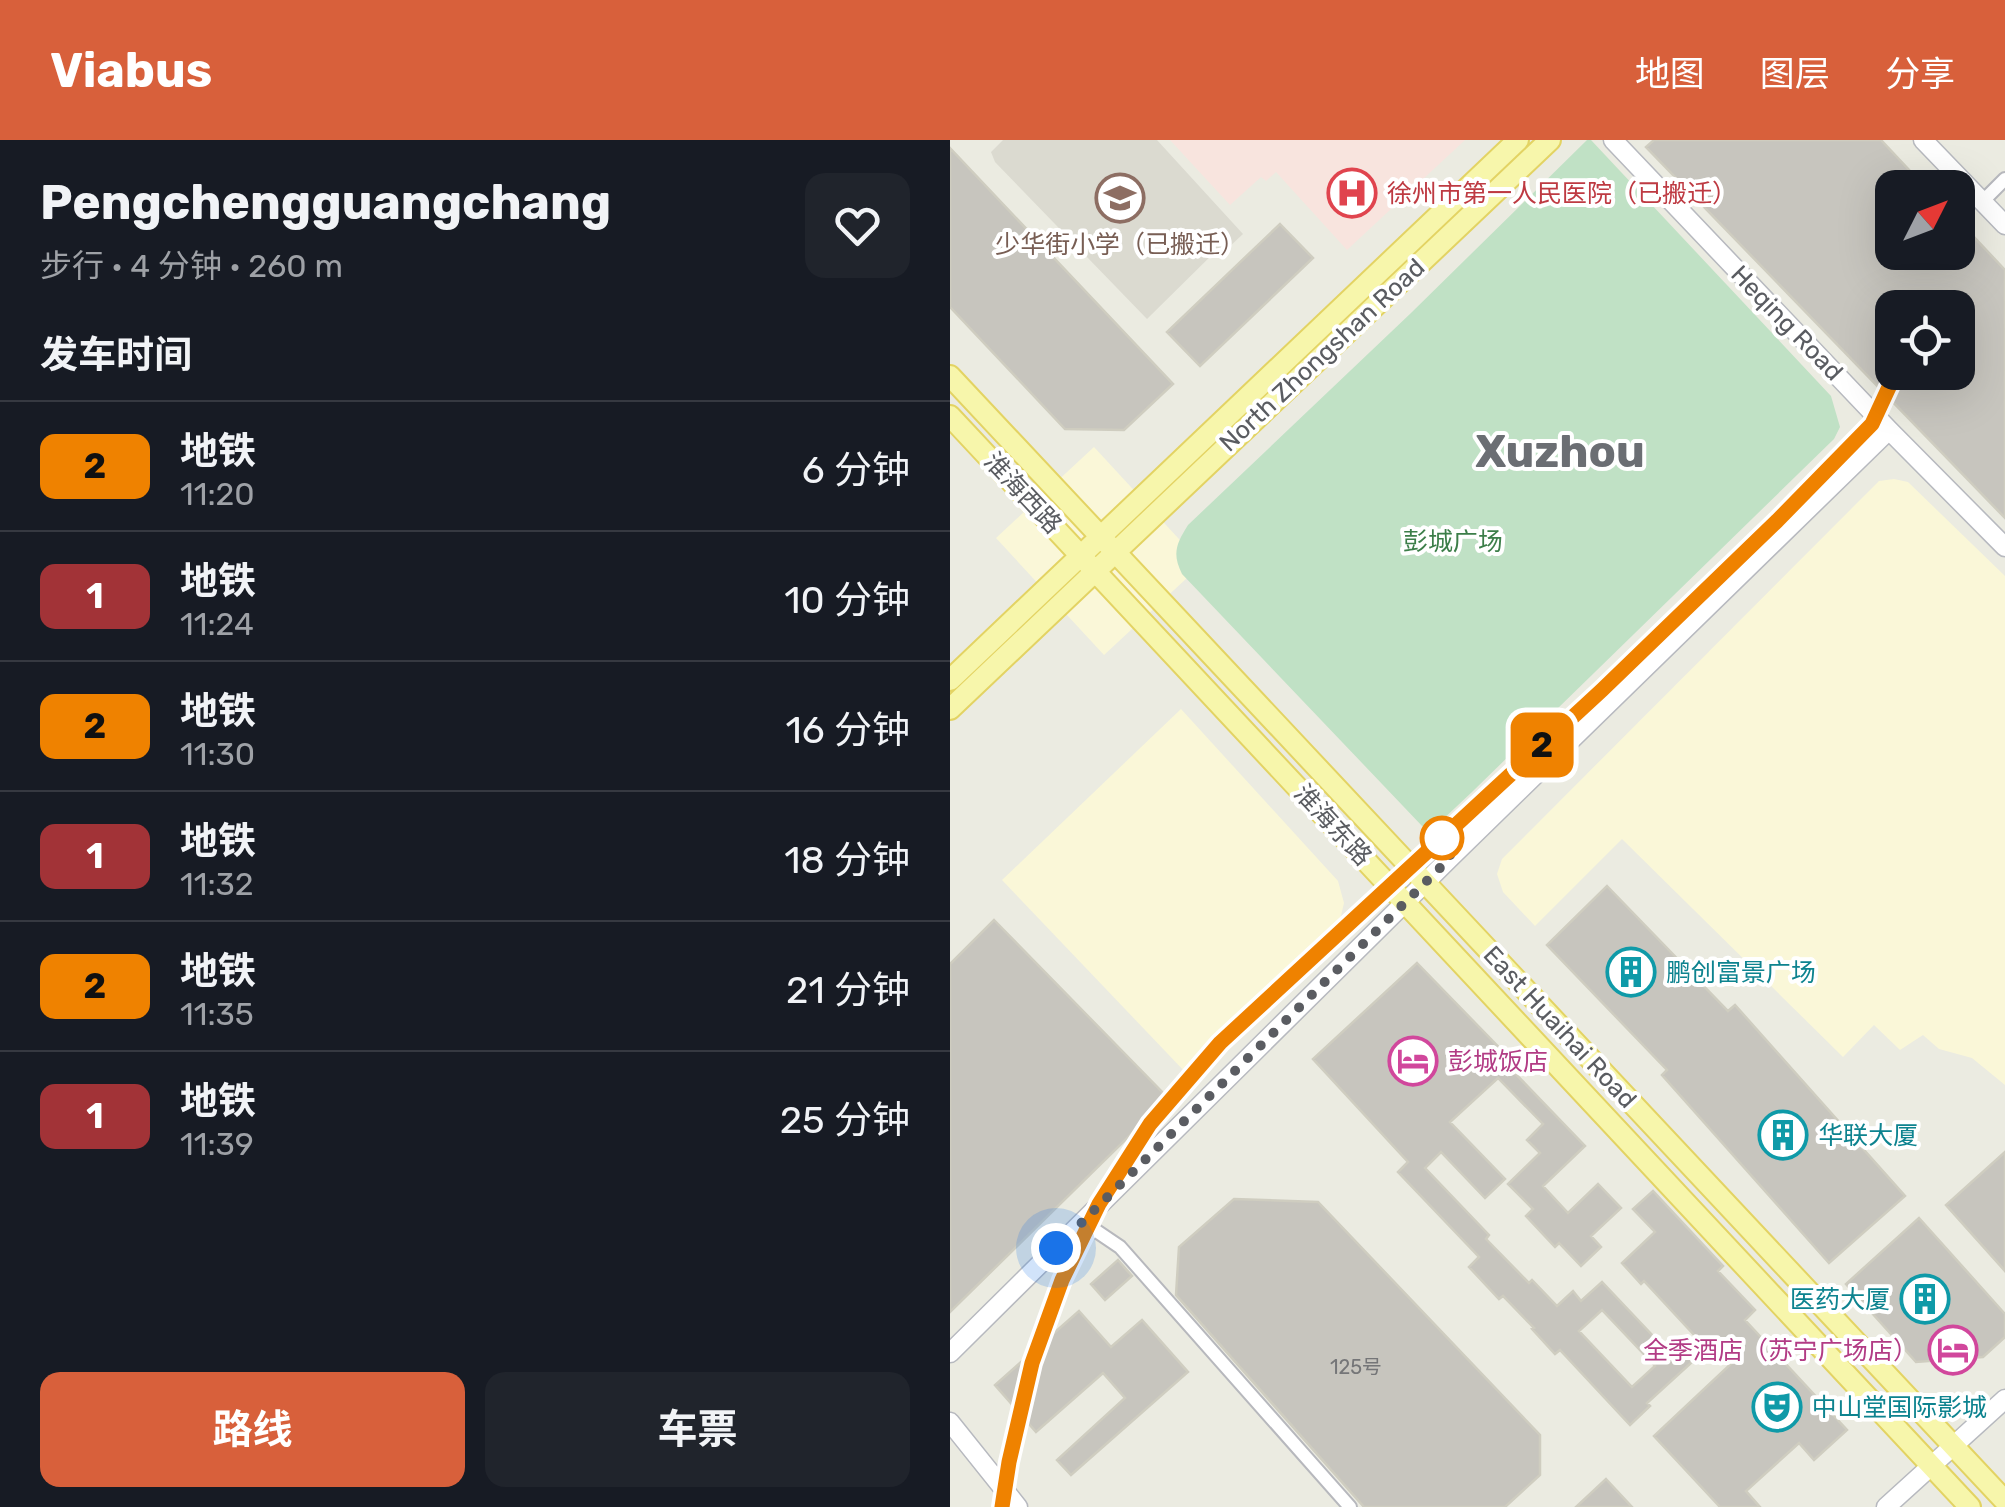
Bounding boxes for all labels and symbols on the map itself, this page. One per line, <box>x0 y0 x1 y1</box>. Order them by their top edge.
hospital icon: 徐州市第一人民医院（已搬迁） <box>1326 167 1378 219</box>
north arrow <box>1875 170 1975 270</box>
school or university icon: 少华街小学（已搬迁） <box>1094 172 1146 224</box>
place label: 徐州市第一人民医院（已搬迁） <box>1387 179 1737 208</box>
place label: 少华街小学（已搬迁） <box>995 230 1245 259</box>
street label: North Zhongshan Road <box>1214 253 1430 457</box>
street label: Heqing Road <box>1725 260 1849 386</box>
district label: Xuzhou <box>1475 425 1645 478</box>
street label: 淮海西路 <box>978 447 1068 539</box>
park label: 彭城广场 <box>1403 527 1503 556</box>
line badge: 2 <box>1510 712 1574 778</box>
street label: 淮海东路 <box>1288 779 1378 871</box>
unlabelled marker <box>1421 817 1463 859</box>
street label: East Huaihai Road <box>1478 940 1642 1114</box>
building icon: 鹏创富景广场 <box>1605 946 1657 998</box>
place label: 鹏创富景广场 <box>1666 958 1816 987</box>
hotel icon: 彭城饭店 <box>1387 1035 1439 1087</box>
place label: 彭城饭店 <box>1448 1047 1548 1076</box>
building icon: 华联大厦 <box>1757 1109 1809 1161</box>
place label: 华联大厦 <box>1818 1121 1918 1150</box>
your location <box>1031 1223 1081 1273</box>
building icon: 医药大厦 <box>1899 1273 1951 1325</box>
place label: 医药大厦 <box>1790 1285 1890 1314</box>
hotel icon: 全季酒店（苏宁广场店） <box>1927 1324 1979 1376</box>
place label: 全季酒店（苏宁广场店） <box>1643 1336 1918 1365</box>
house number: 125号 <box>1330 1355 1382 1379</box>
theatre icon: 中山堂国际影城 <box>1751 1381 1803 1433</box>
place label: 中山堂国际影城 <box>1812 1393 1987 1422</box>

